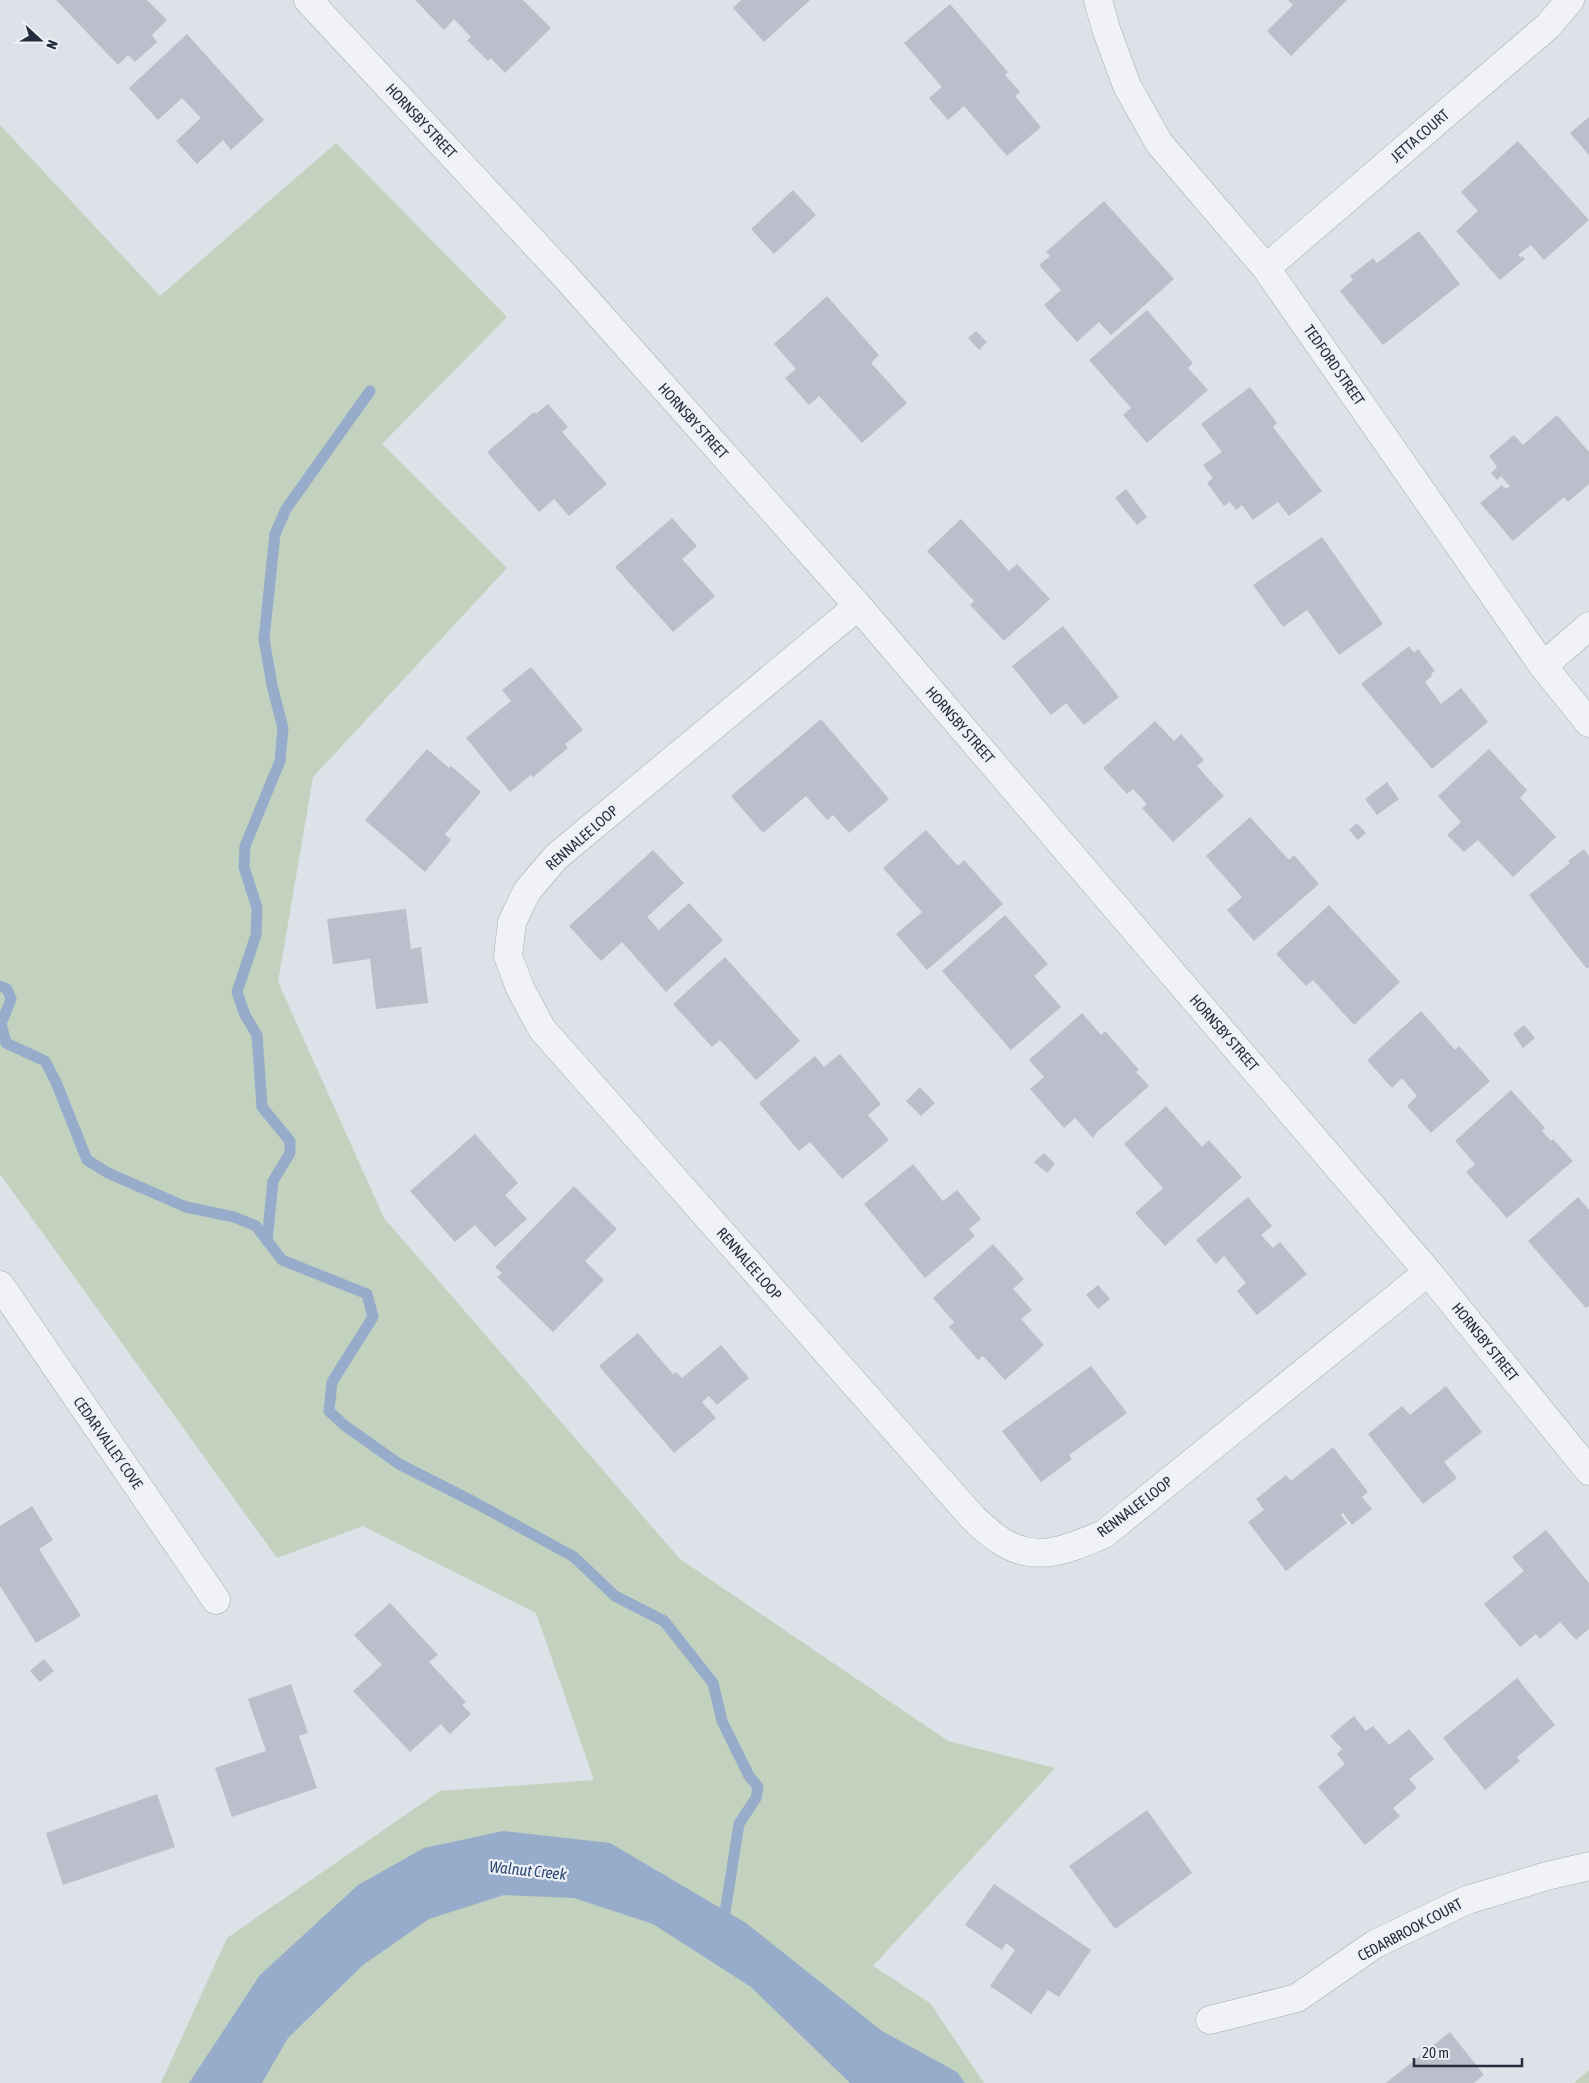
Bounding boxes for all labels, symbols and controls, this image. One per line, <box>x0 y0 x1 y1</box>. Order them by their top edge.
north arrow <box>15 15 65 65</box>
text: N <box>43 38 61 51</box>
street label: HORNSBY STREET <box>383 80 461 162</box>
street label: JETTA COURT <box>1387 106 1452 165</box>
street label: TEDFORD STREET <box>1301 321 1369 408</box>
street label: HORNSBY STREET <box>655 379 732 462</box>
street label: HORNSBY STREET <box>923 683 998 767</box>
street label: RENNALEE LOOP <box>542 802 621 874</box>
street label: HORNSBY STREET <box>1187 991 1262 1075</box>
street label: RENNALEE LOOP <box>713 1224 785 1303</box>
street label: HORNSBY STREET <box>1449 1299 1522 1385</box>
street label: CEDAR VALLEY COVE <box>70 1393 147 1492</box>
street label: RENNALEE LOOP <box>1094 1473 1176 1540</box>
water label: Walnut Creek <box>488 1857 569 1883</box>
street label: CEDARBROOK COURT <box>1355 1895 1465 1964</box>
scale bar <box>1414 2036 1522 2068</box>
text: 20 m <box>1422 2044 1449 2061</box>

